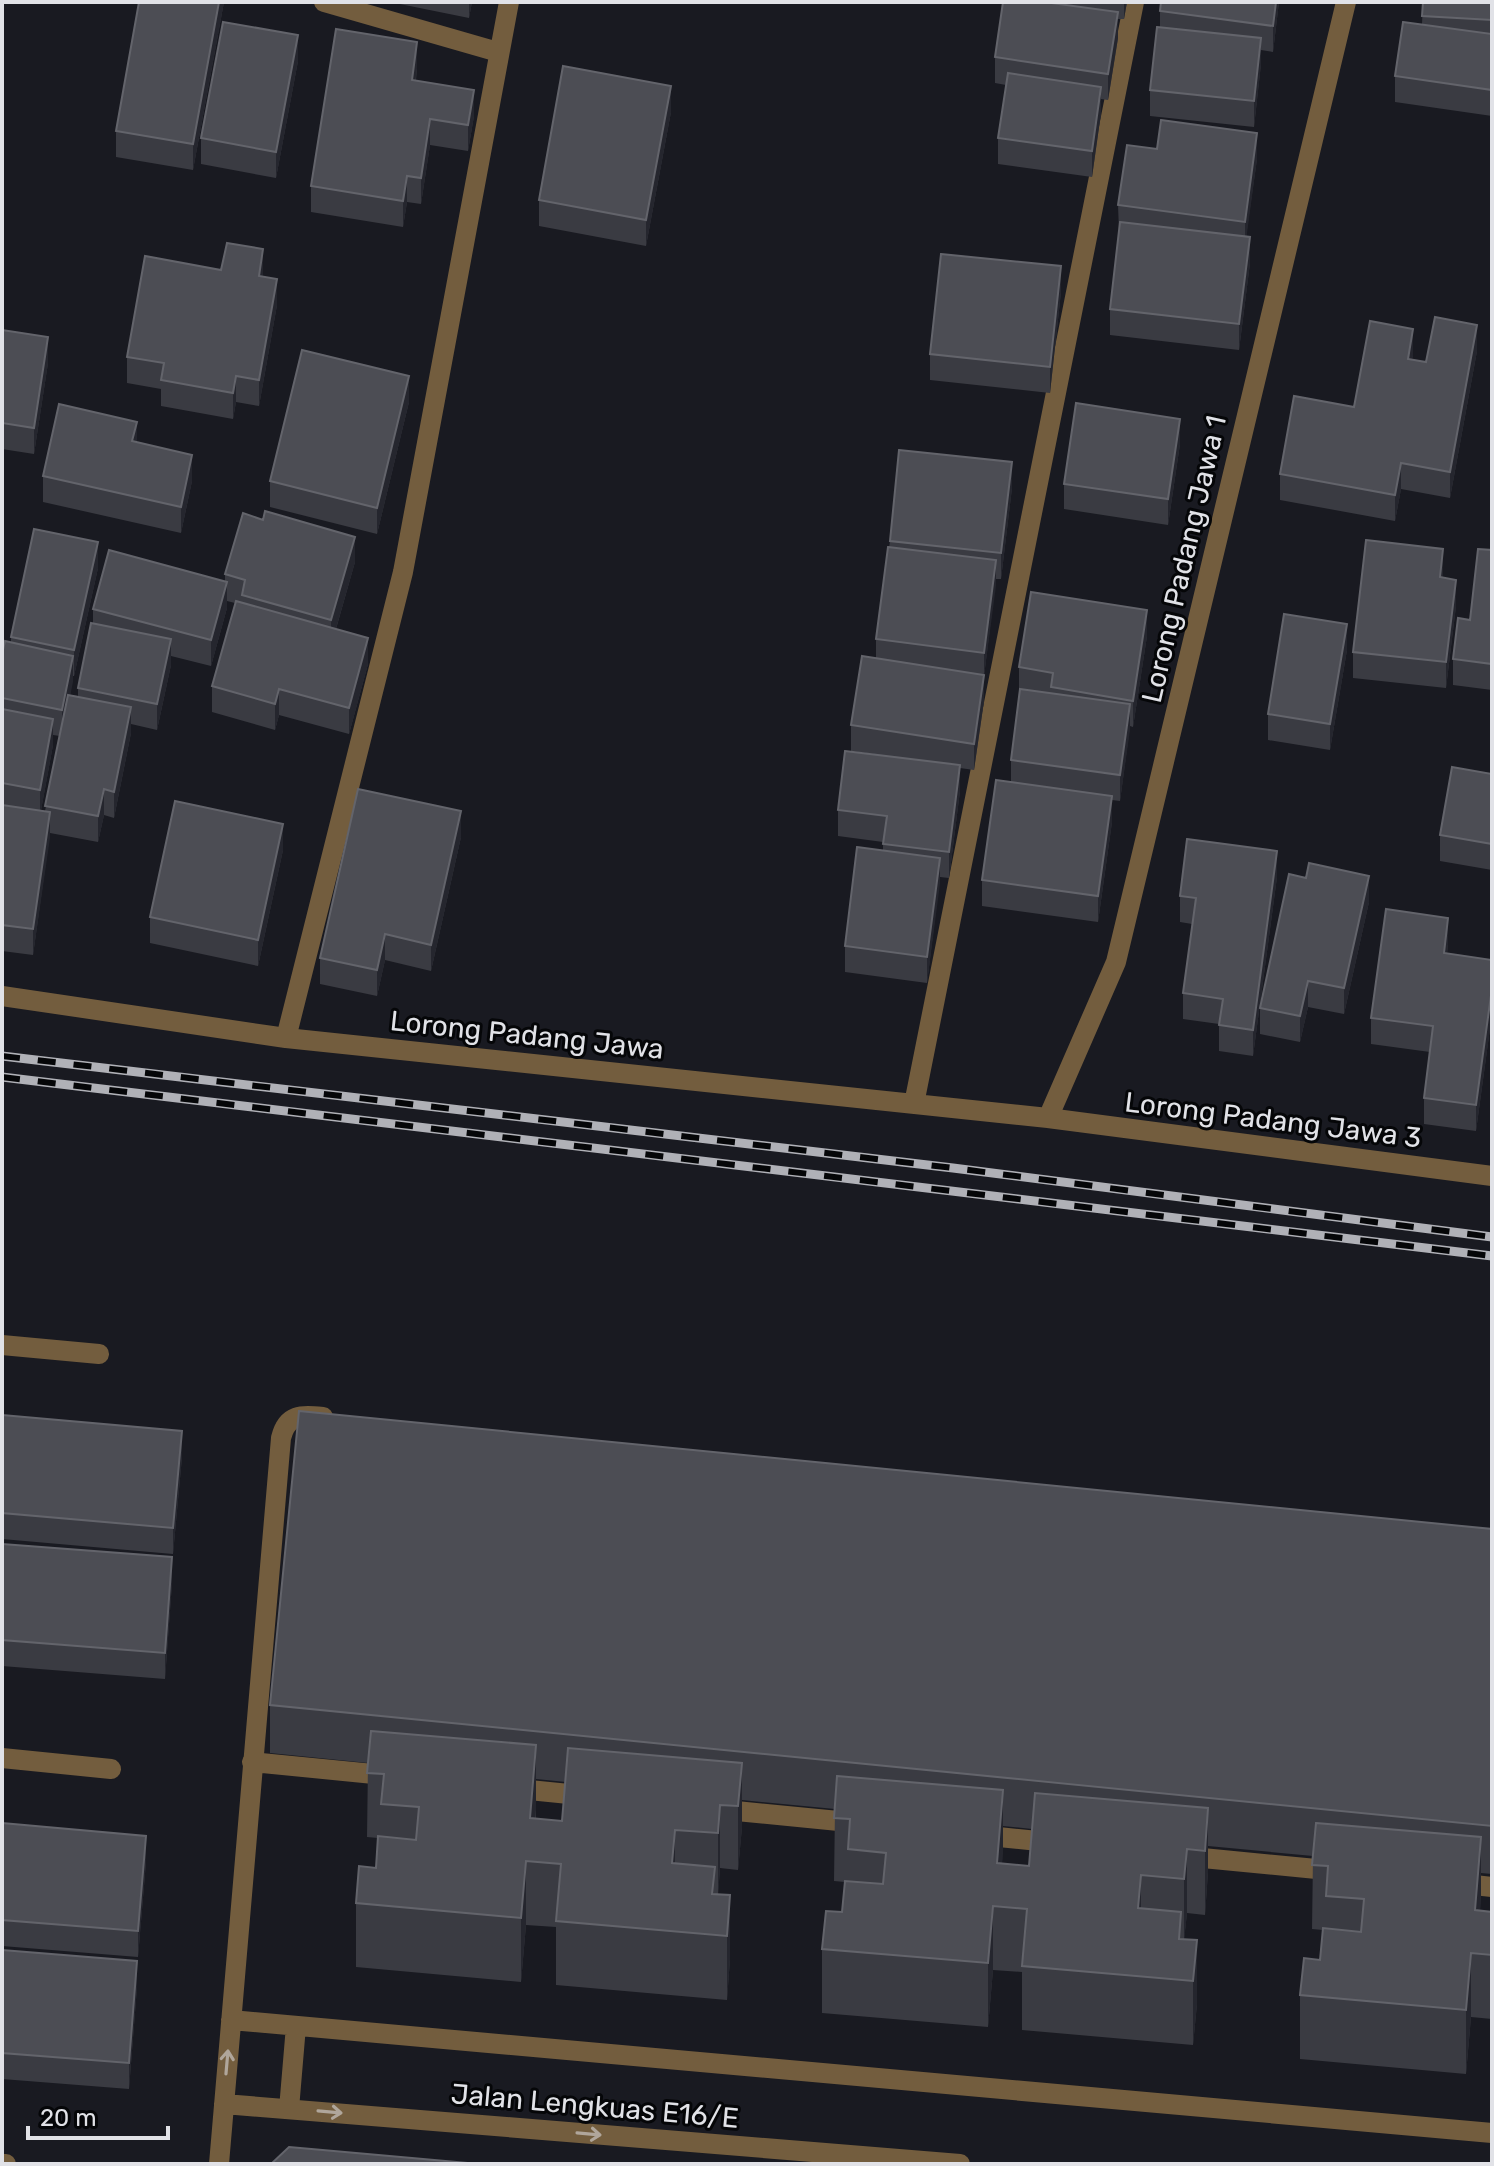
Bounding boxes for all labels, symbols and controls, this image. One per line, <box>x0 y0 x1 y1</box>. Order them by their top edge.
street label: Lorong Padang Jawa 1 <box>1135 412 1233 706</box>
street label: Lorong Padang Jawa <box>389 1004 665 1066</box>
street label: Lorong Padang Jawa 3 <box>1123 1085 1423 1155</box>
one-way arrow <box>220 2049 235 2076</box>
street label: Jalan Lengkuas E16/E <box>450 2077 740 2135</box>
scale bar <box>28 2090 168 2140</box>
text: 20 m <box>40 2104 97 2132</box>
one-way arrow <box>316 2105 343 2120</box>
one-way arrow <box>575 2127 602 2142</box>

